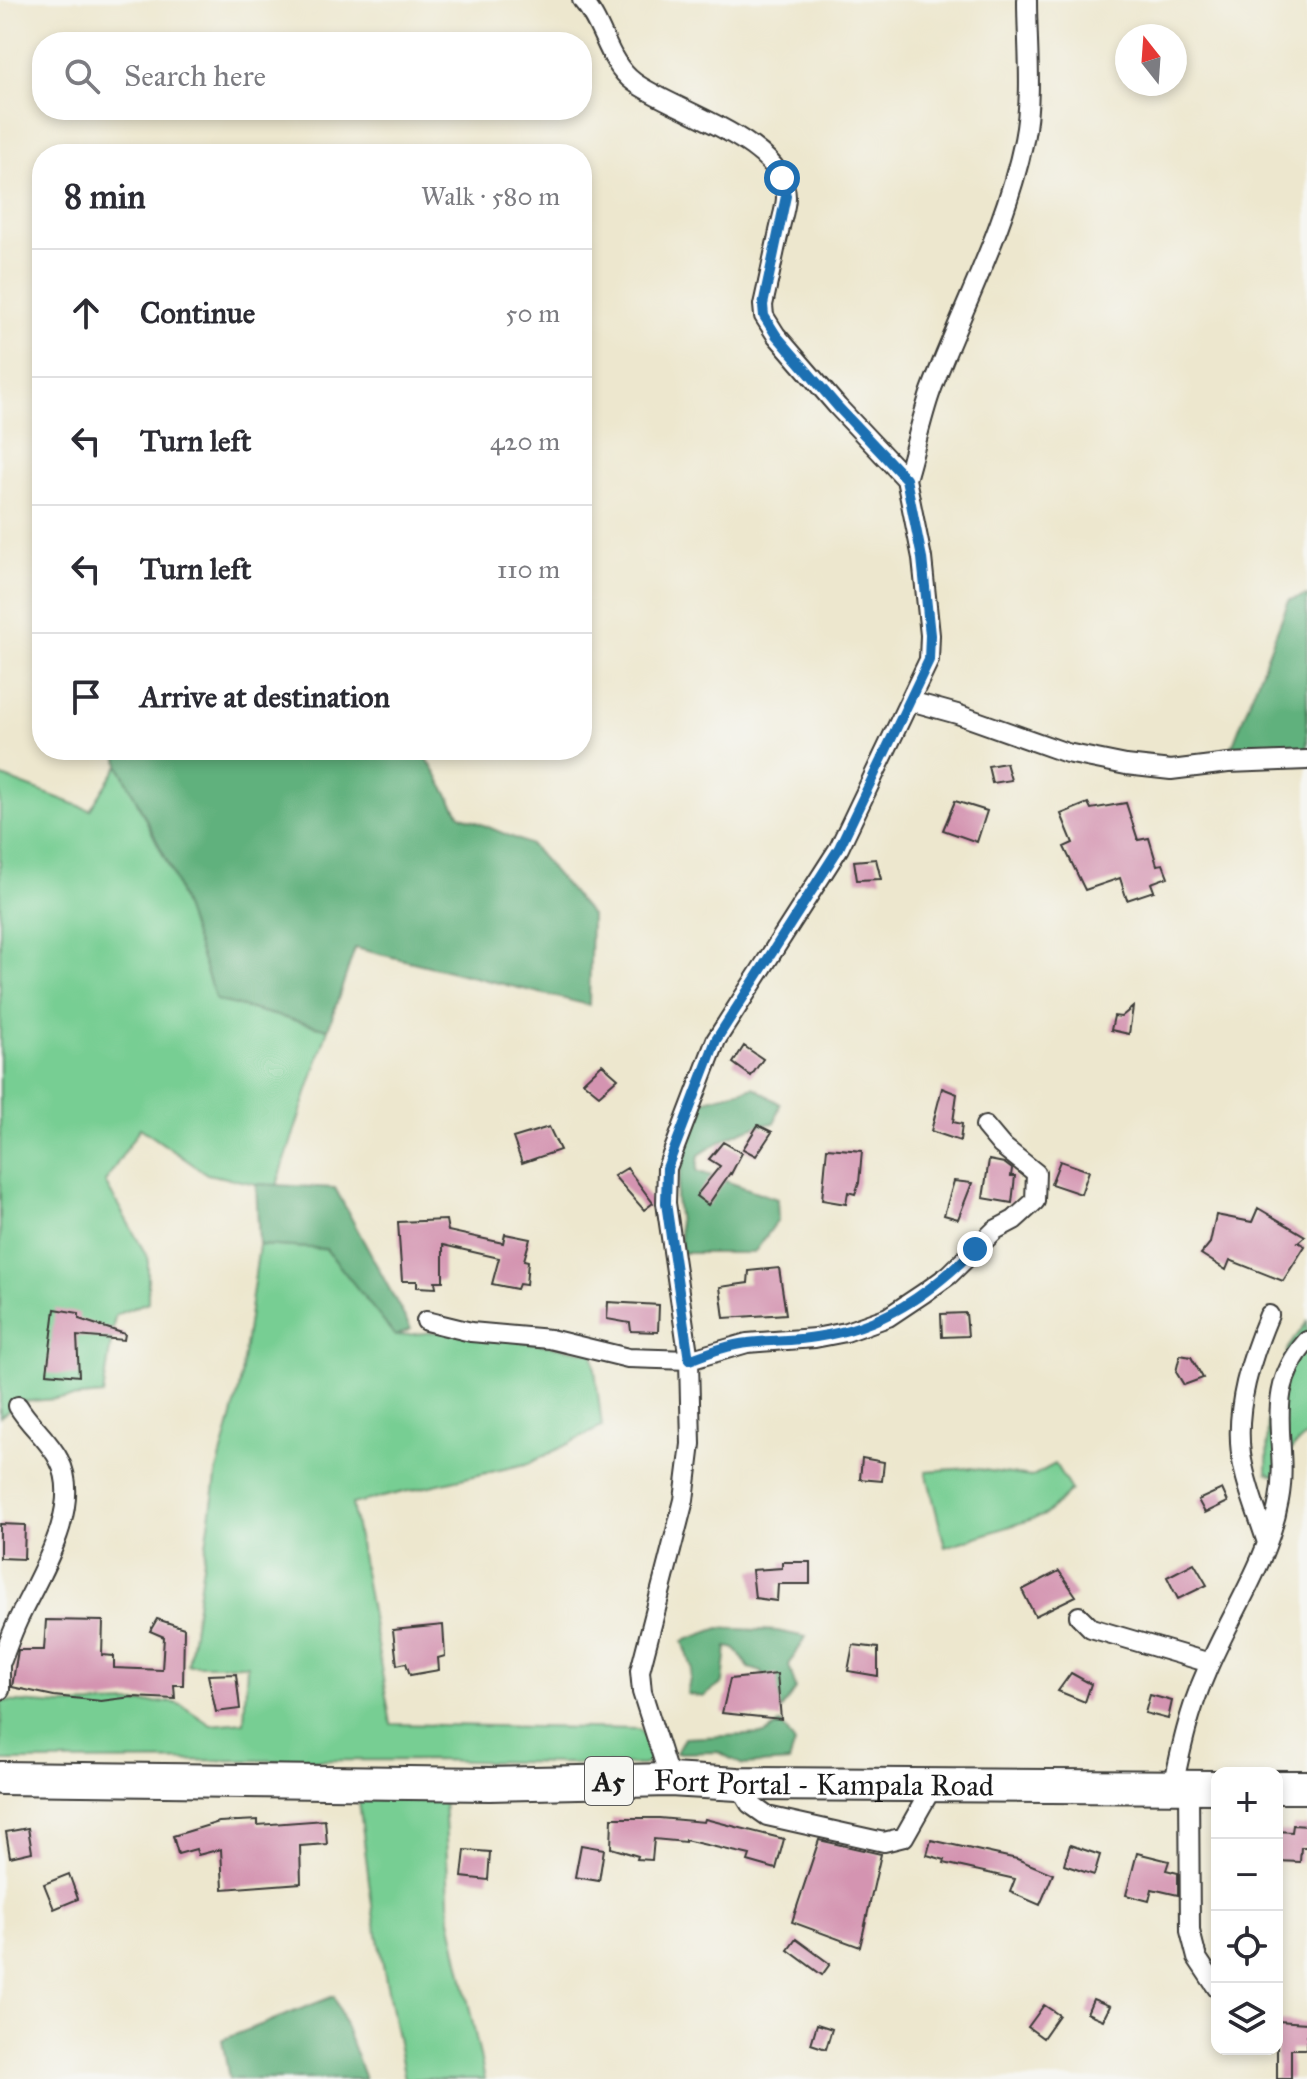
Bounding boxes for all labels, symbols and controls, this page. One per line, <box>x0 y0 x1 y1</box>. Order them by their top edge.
north arrow <box>1115 24 1187 96</box>
search box <box>32 32 592 120</box>
icon: search <box>60 54 104 98</box>
text: Search here <box>124 58 266 94</box>
route start <box>764 160 800 196</box>
text: 8 min <box>64 176 146 217</box>
text: Walk · 580 m <box>421 180 560 212</box>
icon: ahead <box>64 291 108 335</box>
text: Continue <box>140 295 255 331</box>
text: 50 m <box>505 297 560 329</box>
icon: left <box>64 419 108 463</box>
text: Turn left <box>140 423 251 459</box>
text: 420 m <box>490 425 560 457</box>
icon: left <box>64 547 108 591</box>
text: Turn left <box>140 551 251 587</box>
text: 110 m <box>497 553 560 585</box>
icon: arrive <box>64 675 108 719</box>
text: Arrive at destination <box>140 679 390 715</box>
route end <box>957 1231 993 1267</box>
road number: A5 <box>585 1757 633 1805</box>
street label: Fort Portal - Kampala Road <box>653 1762 994 1804</box>
map controls <box>1211 1767 1283 2055</box>
button: + <box>1211 1767 1283 1839</box>
button: − <box>1211 1839 1283 1911</box>
button: locate <box>1211 1911 1283 1983</box>
button: layers <box>1211 1983 1283 2055</box>

